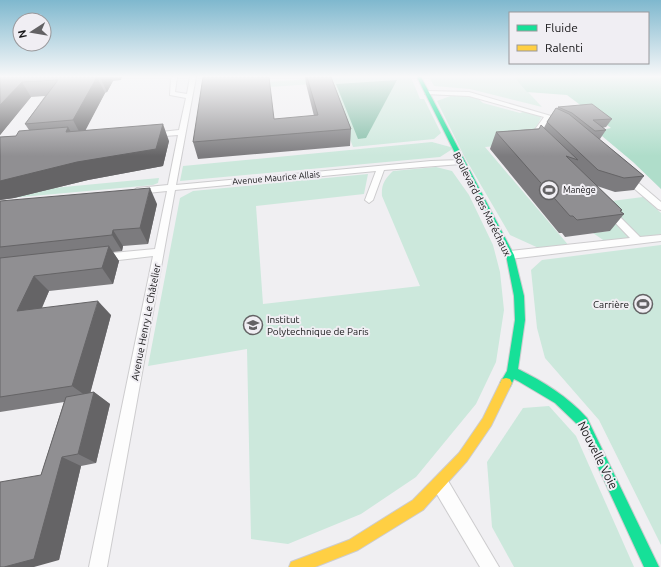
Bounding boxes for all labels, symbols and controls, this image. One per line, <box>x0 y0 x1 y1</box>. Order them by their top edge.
north arrow <box>12 12 52 52</box>
legend <box>509 12 649 64</box>
text: Fluide <box>545 21 578 34</box>
text: N <box>15 29 29 39</box>
text: Ralenti <box>545 41 583 54</box>
street label: Boulevard des Maréchaux <box>451 150 513 258</box>
street label: Avenue Maurice Allais <box>232 169 320 187</box>
sports icon: Manège <box>538 179 560 201</box>
place label: Manège <box>563 185 596 195</box>
street label: Avenue Henry Le Châtelier <box>129 262 163 381</box>
sports icon: Carrière <box>632 293 654 315</box>
place label: Carrière <box>593 299 629 310</box>
school or university icon: Institut Polytechnique de Paris <box>242 314 264 336</box>
place label: Institut Polytechnique de Paris <box>267 314 369 337</box>
street label: Nouvelle Voie <box>575 419 621 491</box>

